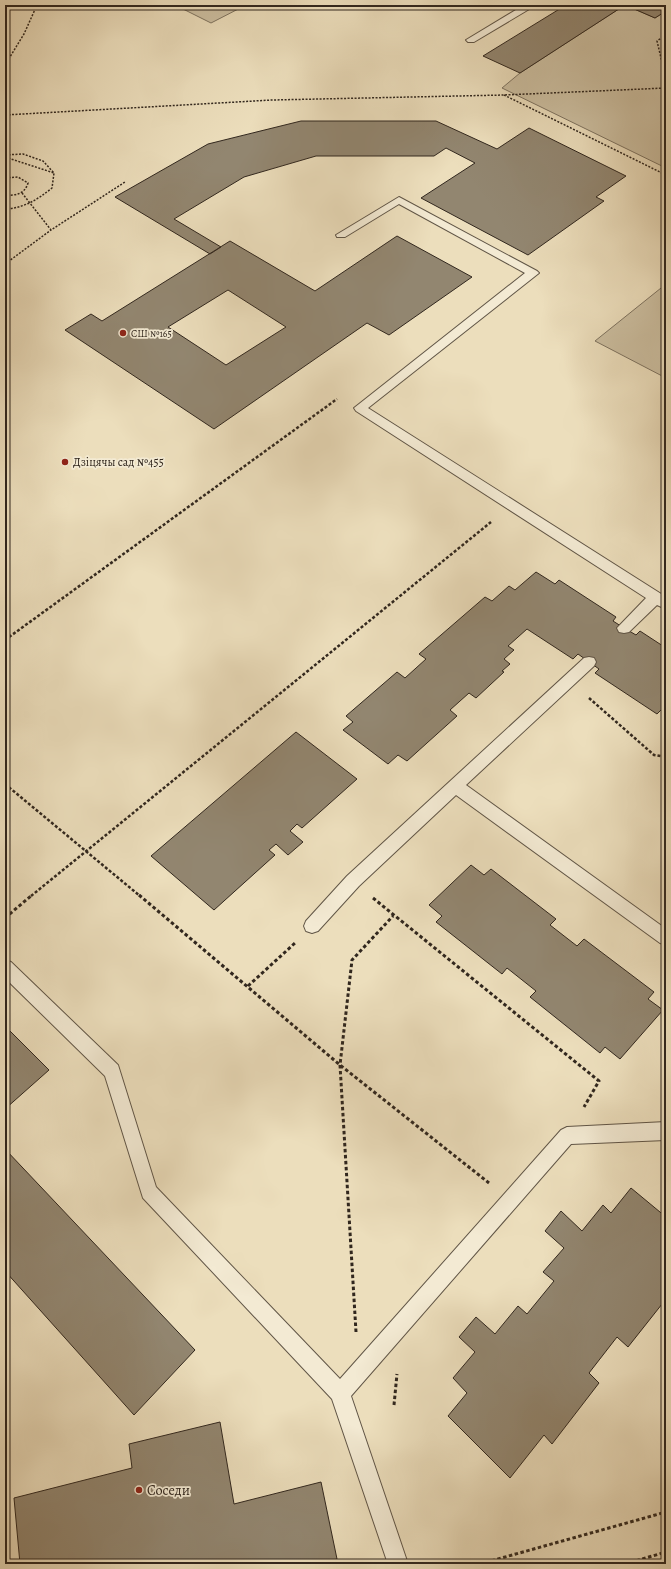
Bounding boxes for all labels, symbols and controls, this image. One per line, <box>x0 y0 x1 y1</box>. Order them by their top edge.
place label: СШ №165 <box>131 327 172 340</box>
marker: СШ №165 <box>118 328 128 338</box>
place label: Дзіцячы сад №455 <box>73 454 164 470</box>
marker: Дзіцячы сад №455 <box>60 457 70 467</box>
place label: Соседи <box>147 1481 190 1500</box>
marker: Соседи <box>134 1485 144 1495</box>

